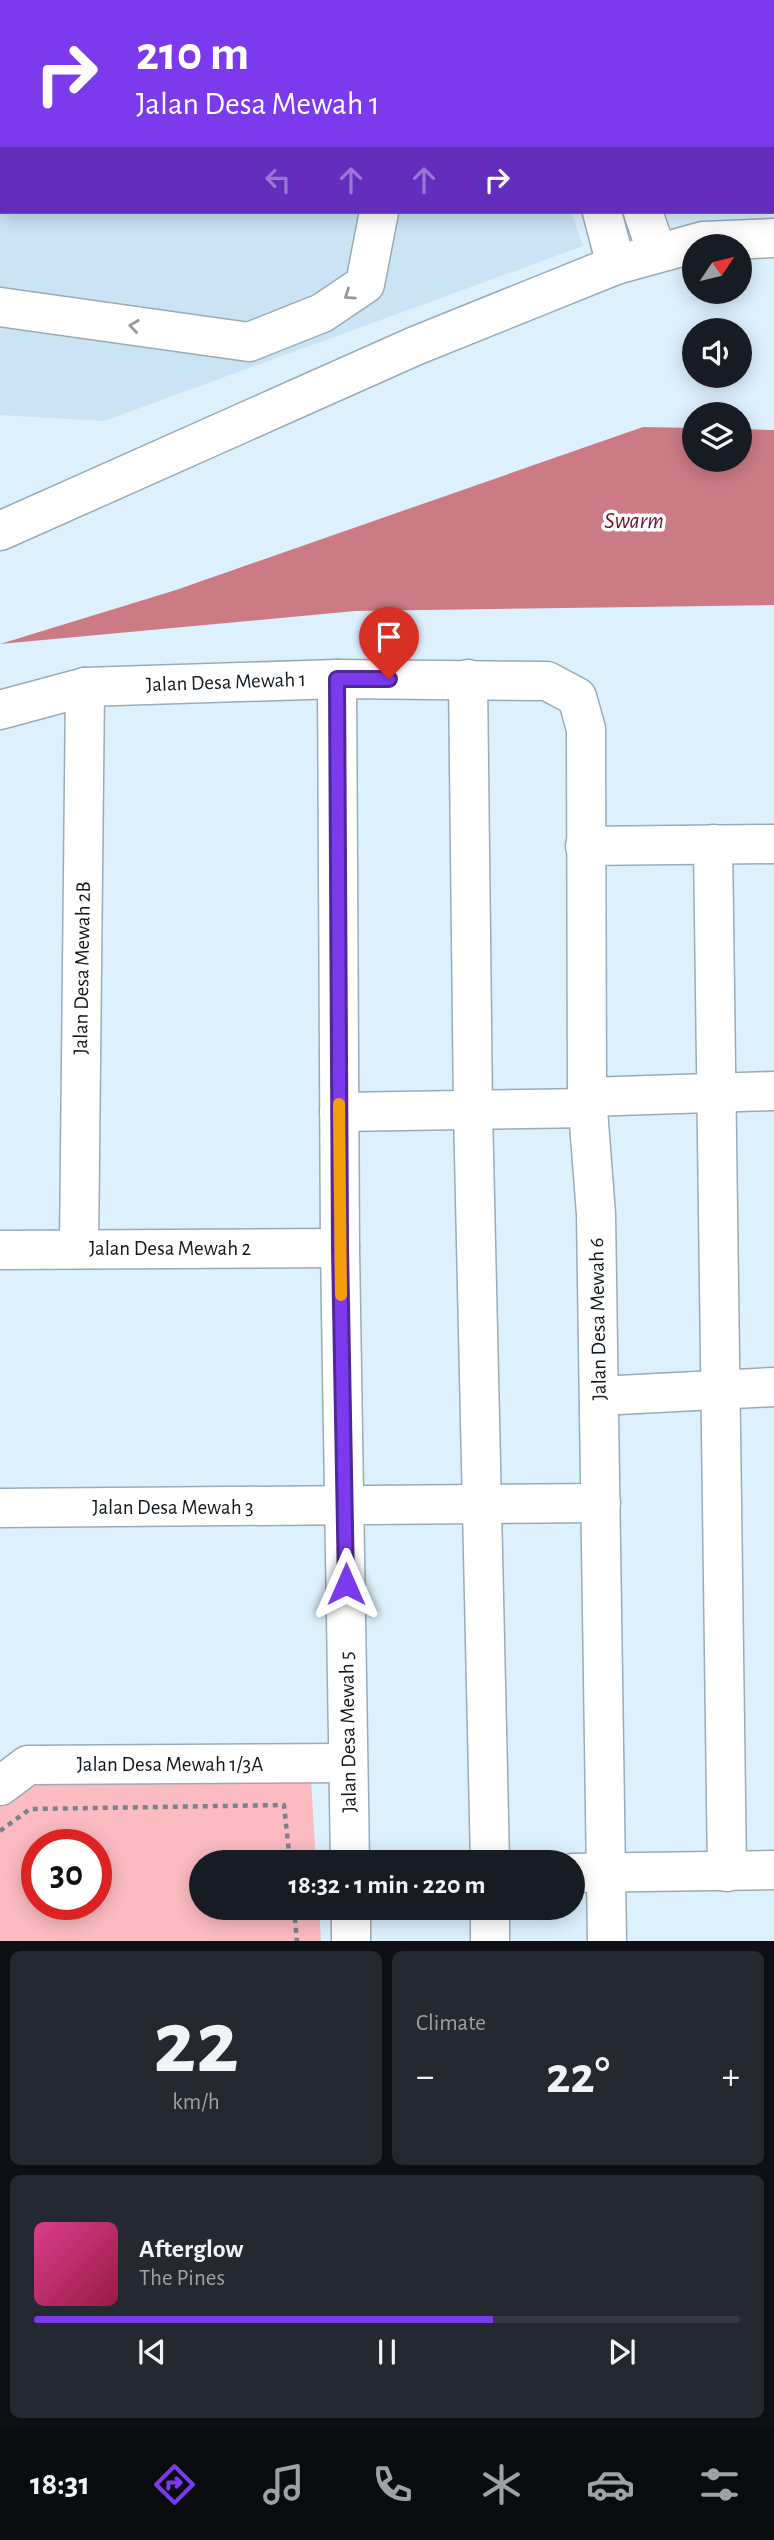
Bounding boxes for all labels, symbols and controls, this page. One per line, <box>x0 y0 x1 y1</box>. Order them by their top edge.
icon: right <box>21 28 112 119</box>
text: 210 m <box>136 30 249 79</box>
text: Jalan Desa Mewah 1 <box>136 88 380 120</box>
icon: left <box>259 161 297 199</box>
icon: ahead <box>332 161 370 199</box>
icon: ahead <box>405 161 443 199</box>
icon: right <box>478 161 516 199</box>
north arrow <box>682 234 752 304</box>
map controls <box>682 234 752 472</box>
one-way arrow <box>344 287 357 299</box>
one-way arrow <box>128 318 140 333</box>
button: sound <box>682 318 752 388</box>
button: layers <box>682 402 752 472</box>
water label: Swarm <box>604 510 664 533</box>
pin <box>359 607 419 679</box>
icon: arrive <box>370 618 408 656</box>
street label: Jalan Desa Mewah 1 <box>146 669 306 695</box>
street label: Jalan Desa Mewah 2B <box>70 881 94 1055</box>
street label: Jalan Desa Mewah 2 <box>89 1238 251 1259</box>
street label: Jalan Desa Mewah 6 <box>586 1238 610 1400</box>
street label: Jalan Desa Mewah 3 <box>92 1497 254 1518</box>
position arrow <box>309 1547 383 1621</box>
street label: Jalan Desa Mewah 5 <box>336 1651 360 1813</box>
street label: Jalan Desa Mewah 1/3A <box>77 1754 263 1775</box>
speed limit sign: 30 <box>21 1829 112 1920</box>
text: 18:32 · 1 min · 220 m <box>289 1872 485 1898</box>
text: 22 <box>153 1998 239 2089</box>
text: Climate <box>416 2012 486 2035</box>
text: 22° <box>546 2050 610 2102</box>
text: − <box>416 2058 434 2096</box>
text: + <box>722 2058 740 2096</box>
text: km/h <box>172 2091 220 2114</box>
text: Afterglow <box>139 2236 243 2262</box>
text: The Pines <box>139 2267 225 2290</box>
icon: previous <box>133 2333 171 2371</box>
icon: pause <box>368 2333 406 2371</box>
icon: next <box>603 2333 641 2371</box>
icon: directions <box>150 2460 199 2509</box>
icon: music <box>259 2460 308 2509</box>
icon: phone <box>368 2460 417 2509</box>
icon: climate <box>477 2460 526 2509</box>
icon: car <box>586 2460 635 2509</box>
icon: filters <box>695 2460 744 2509</box>
text: 18:31 <box>30 2468 90 2500</box>

